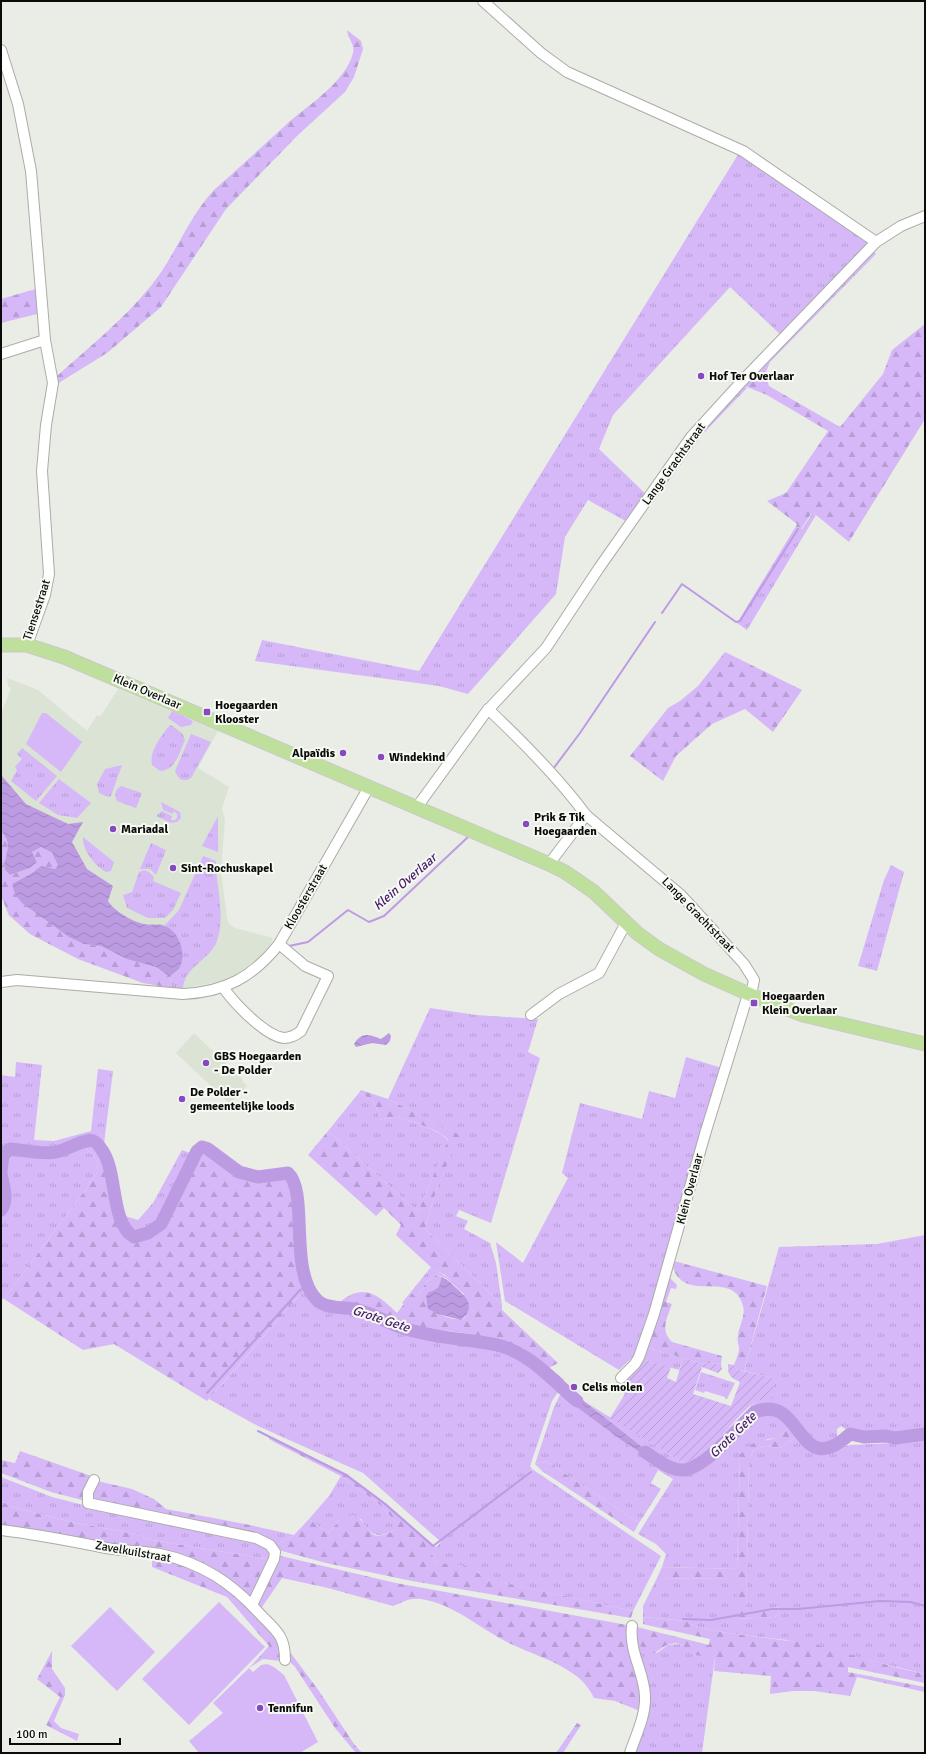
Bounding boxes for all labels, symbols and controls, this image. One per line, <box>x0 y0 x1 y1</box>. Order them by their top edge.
place label: Hof Ter Overlaar <box>709 369 794 384</box>
marker: Hof Ter Overlaar <box>696 371 706 381</box>
street label: Lange Grachtstraat <box>639 420 709 508</box>
street label: Tiensestraat <box>20 578 54 642</box>
street label: Klein Overlaar <box>111 671 184 713</box>
place label: Hoegaarden Klooster <box>215 698 278 727</box>
marker: Hoegaarden Klooster <box>202 707 212 717</box>
place label: Alpaïdis <box>292 746 336 761</box>
marker: Alpaïdis <box>338 748 348 758</box>
place label: Windekind <box>389 750 446 765</box>
marker: Windekind <box>376 752 386 762</box>
place label: Prik & Tik Hoegaarden <box>534 810 597 839</box>
marker: Prik & Tik Hoegaarden <box>521 819 531 829</box>
place label: Mariadal <box>121 822 168 837</box>
marker: Mariadal <box>108 824 118 834</box>
water label: Klein Overlaar <box>370 849 442 914</box>
place label: Sint-Rochuskapel <box>181 861 273 876</box>
street label: Kloosterstraat <box>281 862 331 932</box>
marker: Sint-Rochuskapel <box>168 863 178 873</box>
street label: Lange Grachtstraat <box>658 874 738 956</box>
place label: Hoegaarden Klein Overlaar <box>762 989 837 1018</box>
marker: Hoegaarden Klein Overlaar <box>749 998 759 1008</box>
place label: GBS Hoegaarden - De Polder <box>214 1049 302 1078</box>
marker: GBS Hoegaarden - De Polder <box>201 1058 211 1068</box>
place label: De Polder - gemeentelijke loods <box>190 1085 295 1114</box>
marker: De Polder - gemeentelijke loods <box>177 1094 187 1104</box>
street label: Klein Overlaar <box>673 1151 707 1226</box>
water label: Grote Gete <box>350 1302 413 1336</box>
place label: Celis molen <box>582 1380 643 1395</box>
marker: Celis molen <box>569 1382 579 1392</box>
water label: Grote Gete <box>706 1408 761 1461</box>
street label: Zavelkuilstraat <box>94 1538 172 1566</box>
place label: Tennifun <box>268 1701 314 1716</box>
marker: Tennifun <box>255 1703 265 1713</box>
scale bar <box>10 1720 120 1746</box>
text: 100 m <box>16 1727 48 1742</box>

